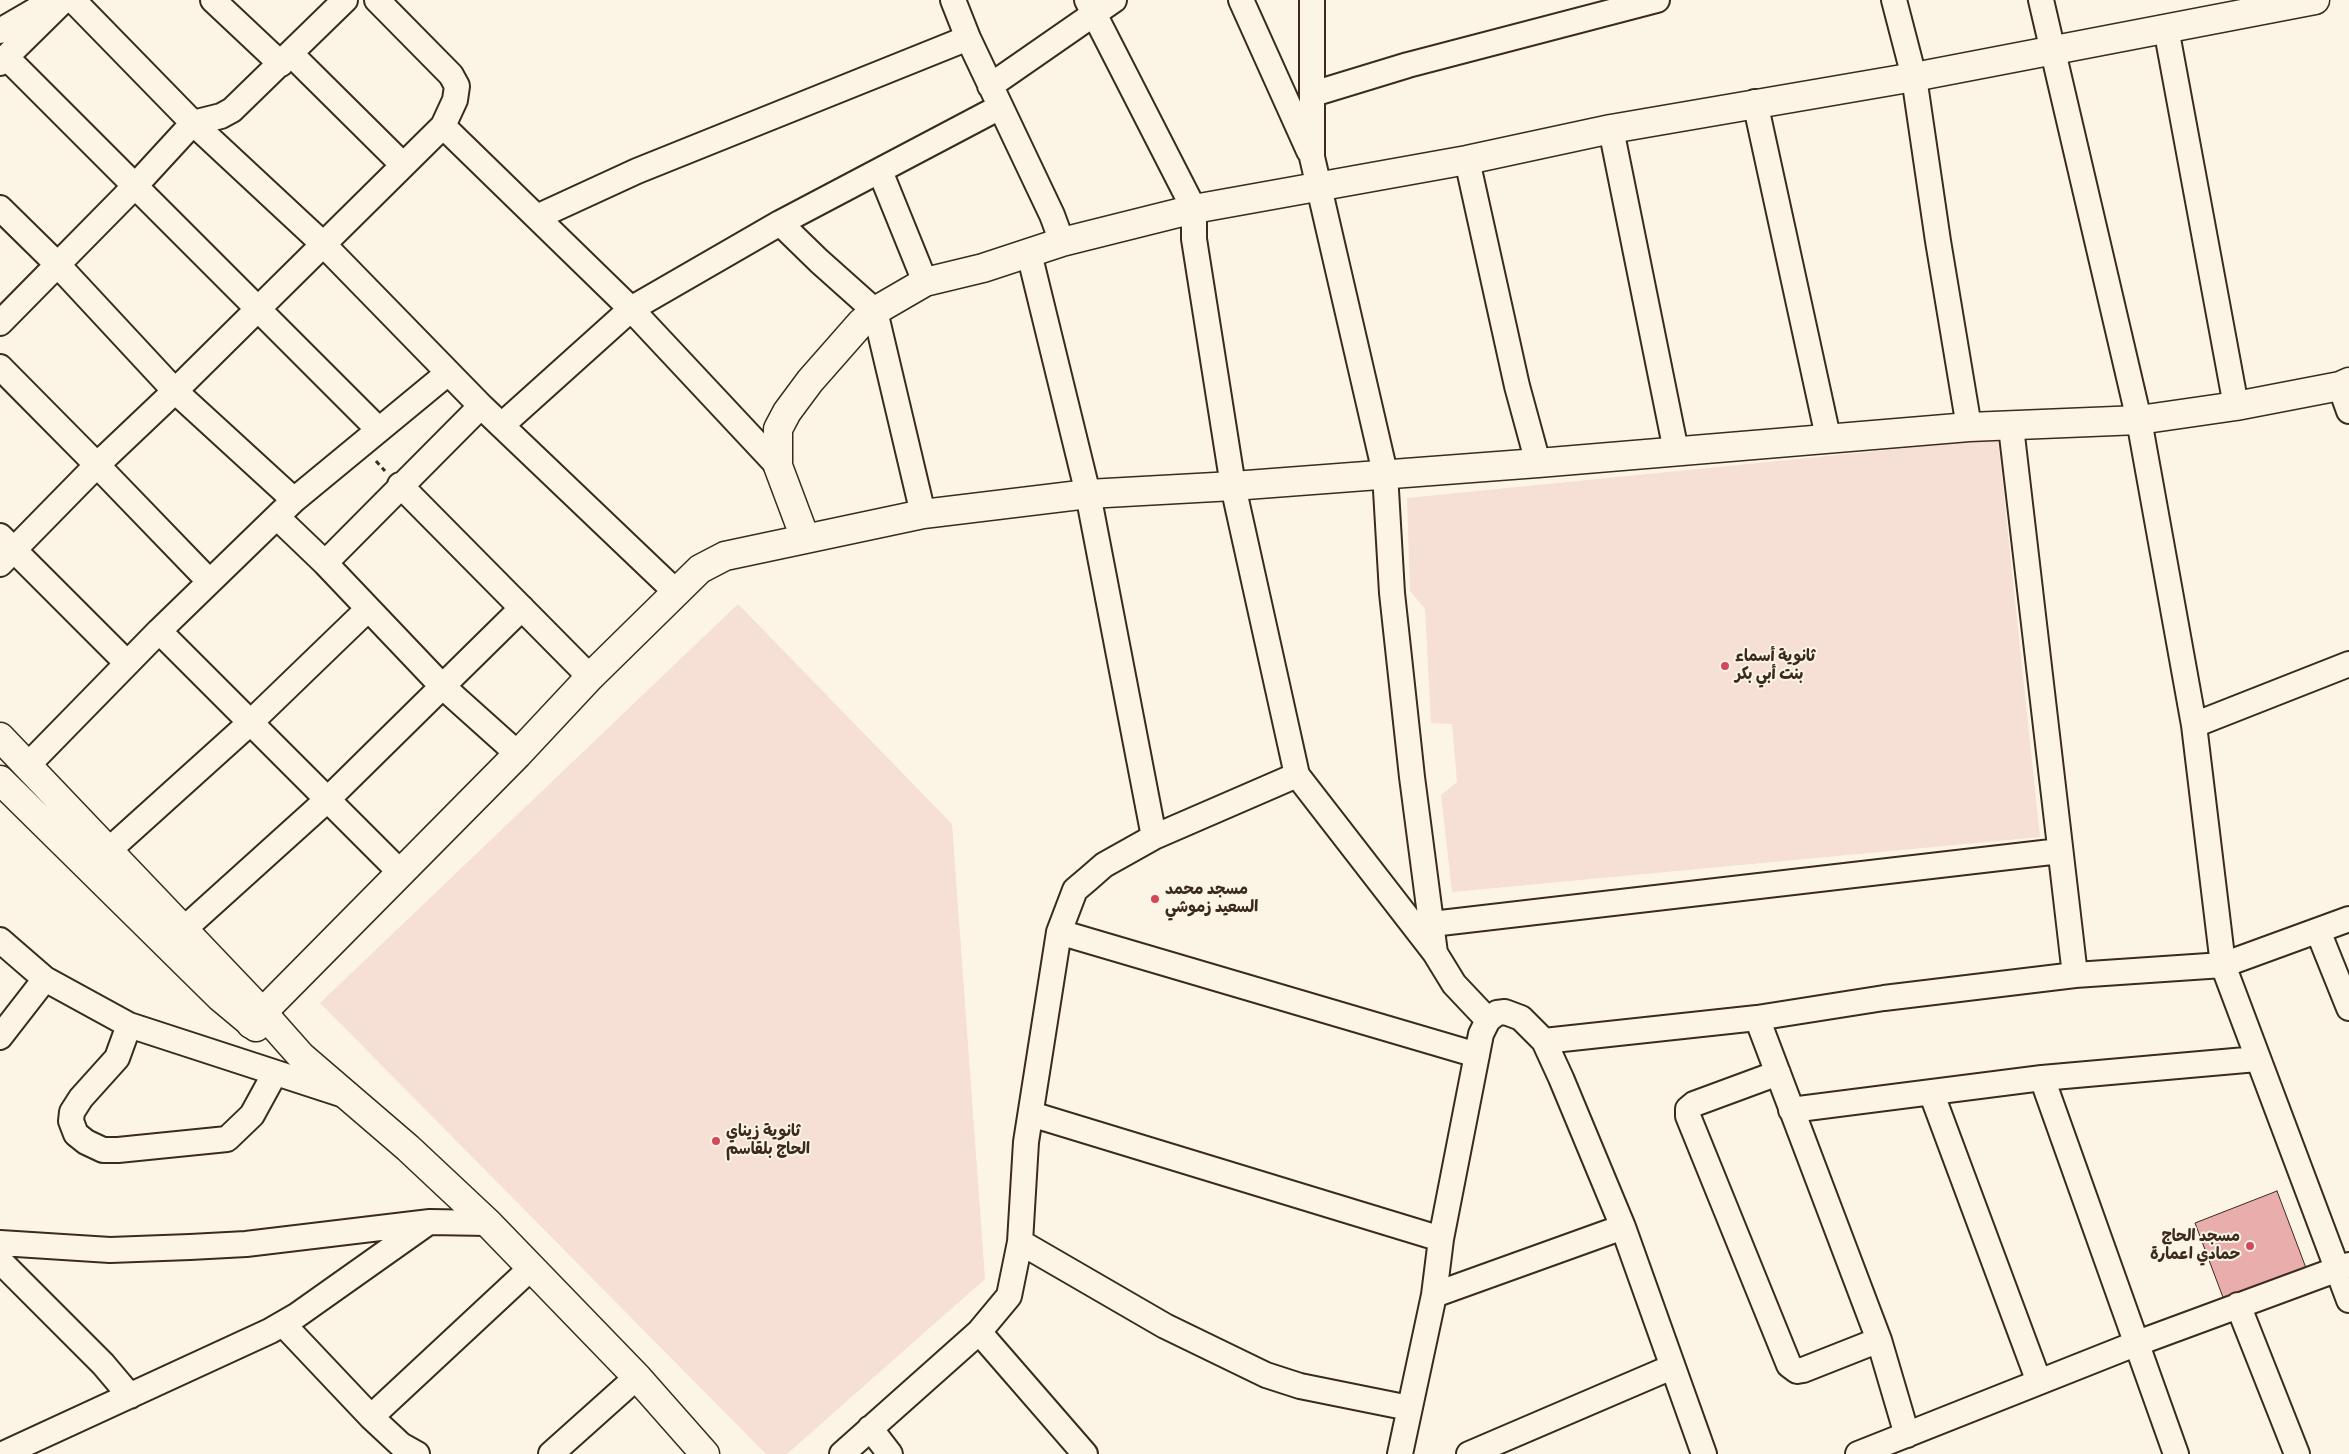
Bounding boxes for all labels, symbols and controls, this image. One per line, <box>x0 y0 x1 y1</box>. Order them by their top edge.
place label: ثانوية أسماء بنت أبي بكر <box>1735 647 1815 685</box>
marker: ثانوية أسماء بنت أبي بكر <box>1719 660 1731 672</box>
place label: مسجد محمد السعيد زموشي <box>1165 880 1258 918</box>
marker: مسجد محمد السعيد زموشي <box>1149 893 1161 905</box>
place label: ثانوية زيناي الحاج بلقاسم <box>726 1122 810 1160</box>
marker: ثانوية زيناي الحاج بلقاسم <box>710 1135 722 1147</box>
place label: مسجد الحاج حمادي اعمارة <box>2150 1227 2240 1265</box>
marker: مسجد الحاج حمادي اعمارة <box>2244 1240 2256 1252</box>

